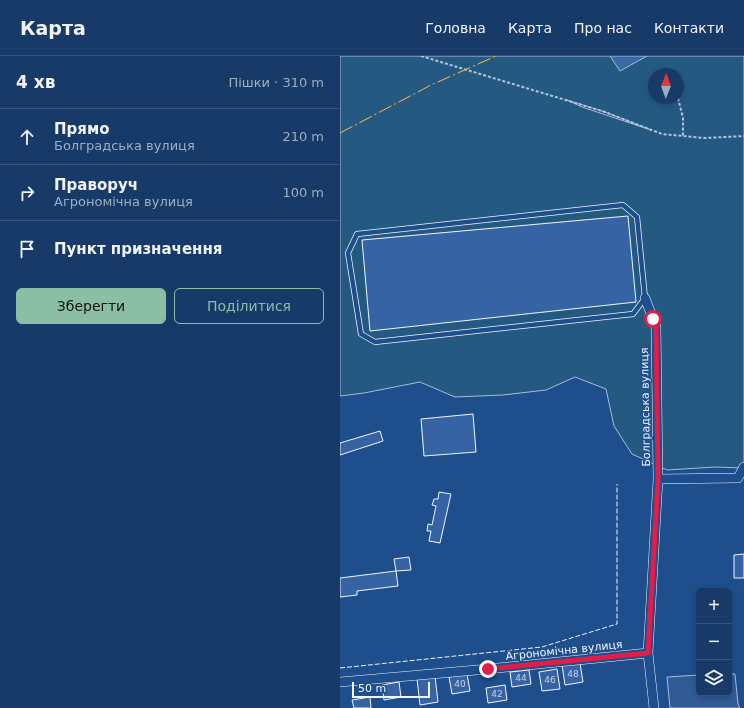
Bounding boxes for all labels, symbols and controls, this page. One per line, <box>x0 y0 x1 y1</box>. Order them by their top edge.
text: Карта <box>20 17 86 39</box>
text: Головна <box>425 20 486 36</box>
text: Карта <box>508 20 552 36</box>
text: Про нас <box>574 20 632 36</box>
text: Контакти <box>654 20 724 36</box>
north arrow <box>648 68 684 104</box>
text: 4 хв <box>16 72 55 92</box>
text: Пішки · 310 m <box>228 75 324 90</box>
text: Прямо <box>54 120 110 138</box>
icon: ahead <box>16 126 38 148</box>
text: 210 m <box>282 129 324 144</box>
text: Болградська вулиця <box>54 138 195 153</box>
text: Праворуч <box>54 176 138 194</box>
icon: right <box>16 182 38 204</box>
text: 100 m <box>282 185 324 200</box>
text: Агрономічна вулиця <box>54 194 193 209</box>
icon: arrive <box>16 238 38 260</box>
text: Пункт призначення <box>54 240 222 258</box>
button: Зберегти <box>16 288 166 324</box>
button: Поділитися <box>174 288 324 324</box>
route start <box>644 310 662 328</box>
street label: Болградська вулиця <box>638 347 653 467</box>
map controls <box>696 588 732 696</box>
button: + <box>696 588 732 624</box>
button: − <box>696 624 732 660</box>
street label: Агрономічна вулиця <box>505 638 623 663</box>
route end <box>479 660 497 678</box>
button: layers <box>696 660 732 696</box>
house number: 48 <box>567 669 579 679</box>
house number: 44 <box>515 673 527 683</box>
house number: 46 <box>544 675 556 685</box>
house number: 40 <box>454 679 466 689</box>
scale bar <box>352 680 430 699</box>
text: 50 m <box>358 682 386 695</box>
house number: 42 <box>491 689 503 699</box>

